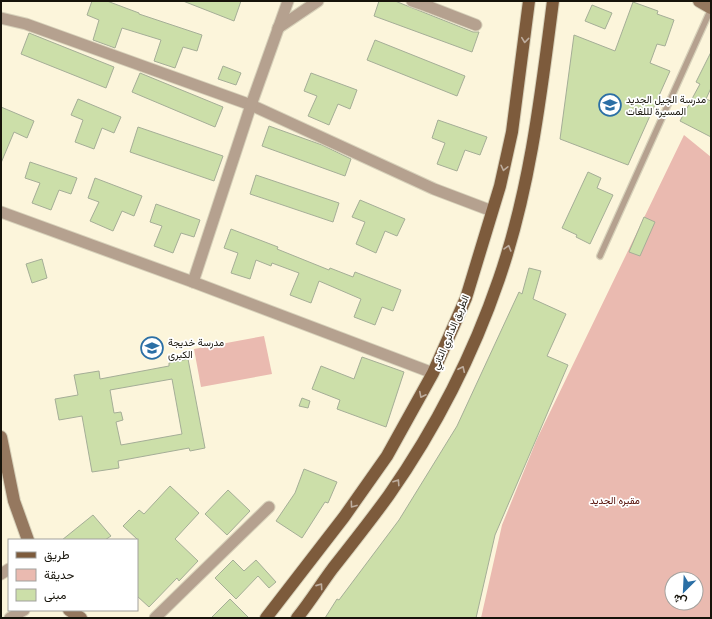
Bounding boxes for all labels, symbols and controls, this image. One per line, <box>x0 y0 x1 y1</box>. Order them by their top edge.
one-way arrow <box>520 37 529 43</box>
school or university icon: مدرسة الجيل الجديد المسيرة لللغات <box>597 92 623 118</box>
place label: مدرسة الجيل الجديد المسيرة لللغات <box>626 93 706 118</box>
one-way arrow <box>501 165 509 171</box>
one-way arrow <box>503 245 512 252</box>
street label: الطريق الدائري الثاني <box>429 293 474 372</box>
school or university icon: مدرسة خديجة الكبرى <box>139 335 165 361</box>
place label: مدرسة خديجة الكبرى <box>168 336 224 361</box>
one-way arrow <box>457 366 465 374</box>
one-way arrow <box>419 391 427 398</box>
one-way arrow <box>392 479 400 486</box>
park label: مقبره الجديد <box>590 494 640 507</box>
one-way arrow <box>350 501 358 508</box>
legend <box>8 539 138 611</box>
text: طريق <box>44 547 70 563</box>
text: حديقة <box>44 567 74 582</box>
north arrow <box>664 571 704 611</box>
one-way arrow <box>315 584 322 591</box>
text: مبنى <box>44 587 66 603</box>
text: ش <box>671 591 689 609</box>

